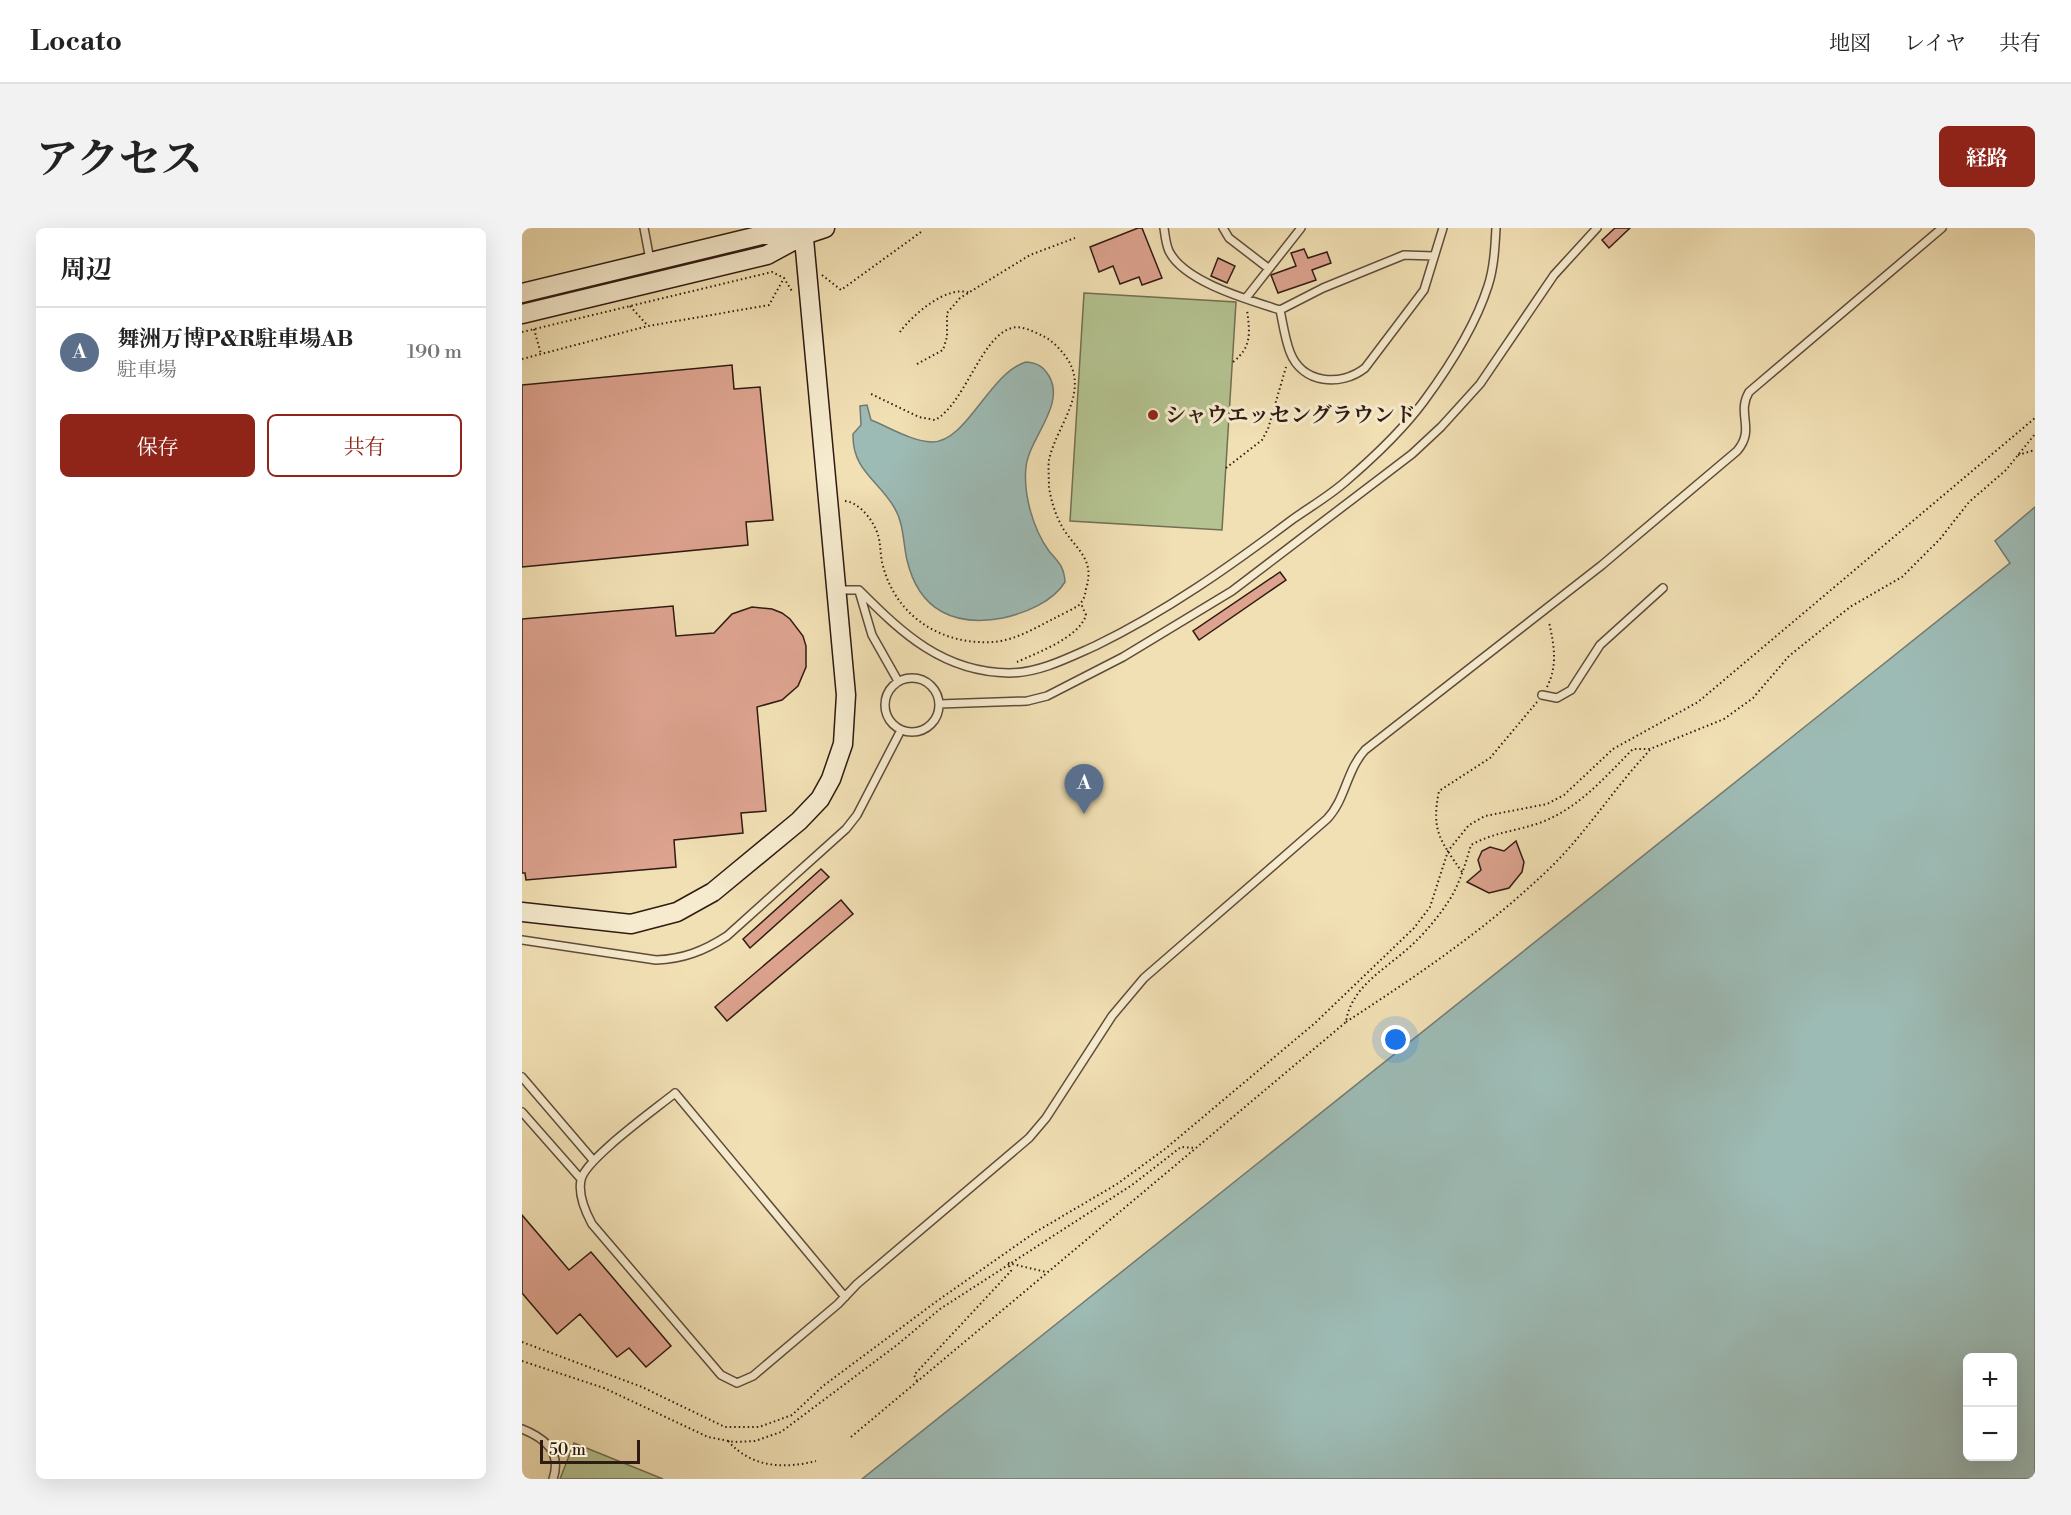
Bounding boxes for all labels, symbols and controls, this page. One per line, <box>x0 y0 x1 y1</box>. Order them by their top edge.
text: Locato <box>30 24 122 59</box>
text: 地図 <box>1829 31 1871 57</box>
text: レイヤ <box>1904 31 1966 57</box>
text: 共有 <box>1999 31 2041 57</box>
button: 経路 <box>1939 126 2035 187</box>
text: アクセス <box>36 134 203 187</box>
text: 周辺 <box>60 254 112 286</box>
text: 舞洲万博P&R駐車場AB <box>117 326 353 353</box>
text: A <box>72 340 87 365</box>
text: 190 m <box>407 340 462 365</box>
text: 駐車場 <box>117 358 177 383</box>
place label: シャウエッセングラウンド <box>1165 403 1416 429</box>
marker: シャウエッセングラウンド <box>1146 408 1160 422</box>
button: 保存 <box>60 414 255 477</box>
button: 共有 <box>267 414 462 477</box>
pin: A <box>1064 764 1104 814</box>
your location <box>1381 1025 1410 1054</box>
map controls <box>1963 1353 2017 1461</box>
button: + <box>1963 1353 2017 1407</box>
button: − <box>1963 1407 2017 1461</box>
scale bar <box>540 1437 640 1464</box>
text: 50 m <box>549 1440 586 1460</box>

